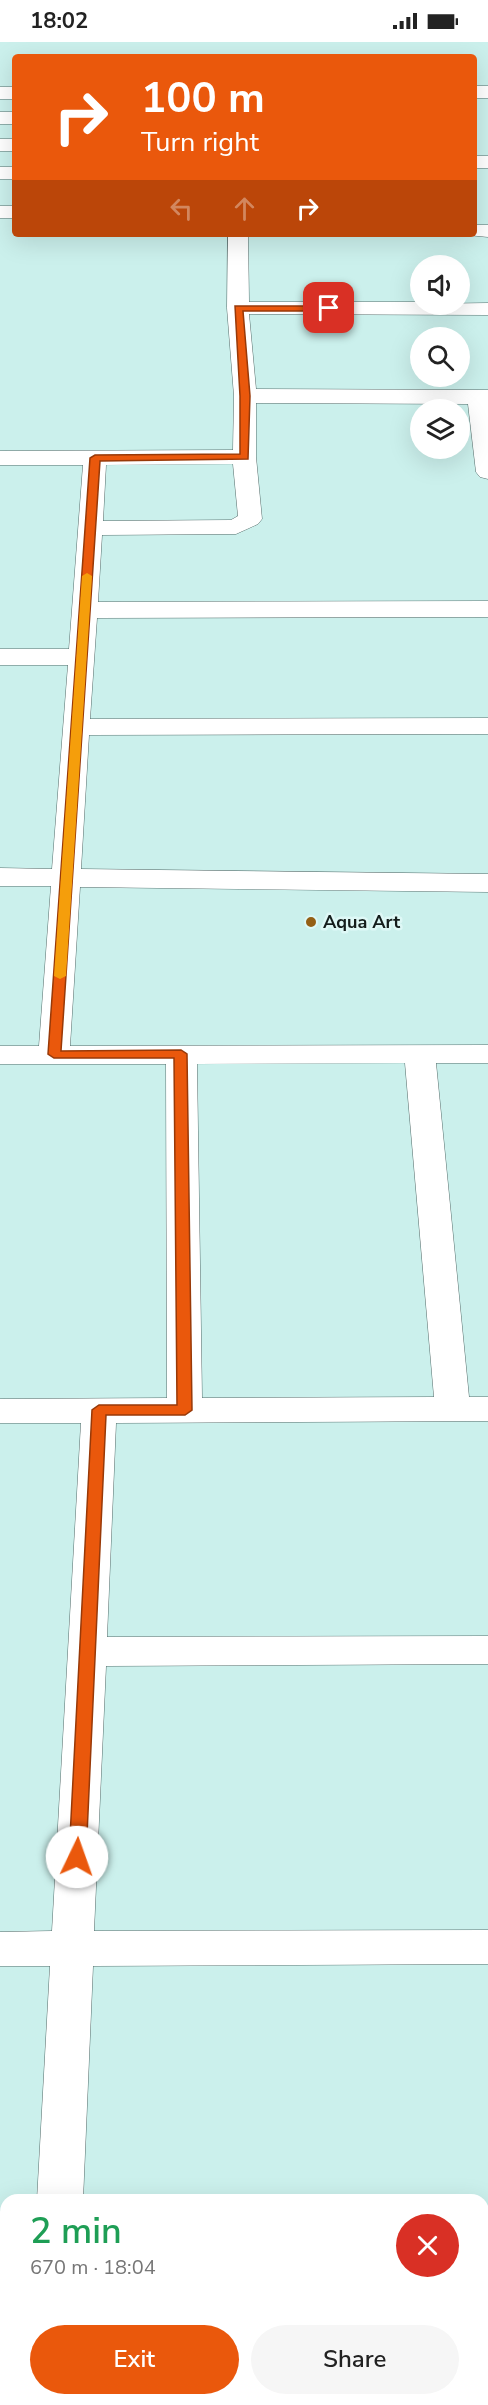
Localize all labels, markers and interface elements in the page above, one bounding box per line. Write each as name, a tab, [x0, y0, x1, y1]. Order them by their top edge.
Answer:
text: 18:02	[30, 6, 88, 36]
text: 100 m	[141, 70, 265, 127]
icon: right	[42, 78, 120, 156]
text: Turn right	[141, 124, 259, 161]
icon: left	[165, 192, 198, 225]
icon: ahead	[228, 192, 261, 225]
icon: right	[291, 192, 324, 225]
map controls	[410, 255, 470, 459]
button: sound	[410, 255, 470, 315]
pin	[303, 282, 354, 333]
icon: arrive	[312, 291, 345, 324]
button: search	[410, 327, 470, 387]
button: layers	[410, 399, 470, 459]
place label: Aqua Art	[323, 910, 400, 934]
marker: Aqua Art	[304, 915, 318, 929]
position arrow	[45, 1825, 109, 1889]
text: 2 min	[30, 2207, 122, 2256]
button: close	[396, 2214, 459, 2277]
text: 670 m · 18:04	[30, 2254, 156, 2281]
button: Exit	[30, 2325, 239, 2394]
button: Share	[251, 2325, 459, 2394]

